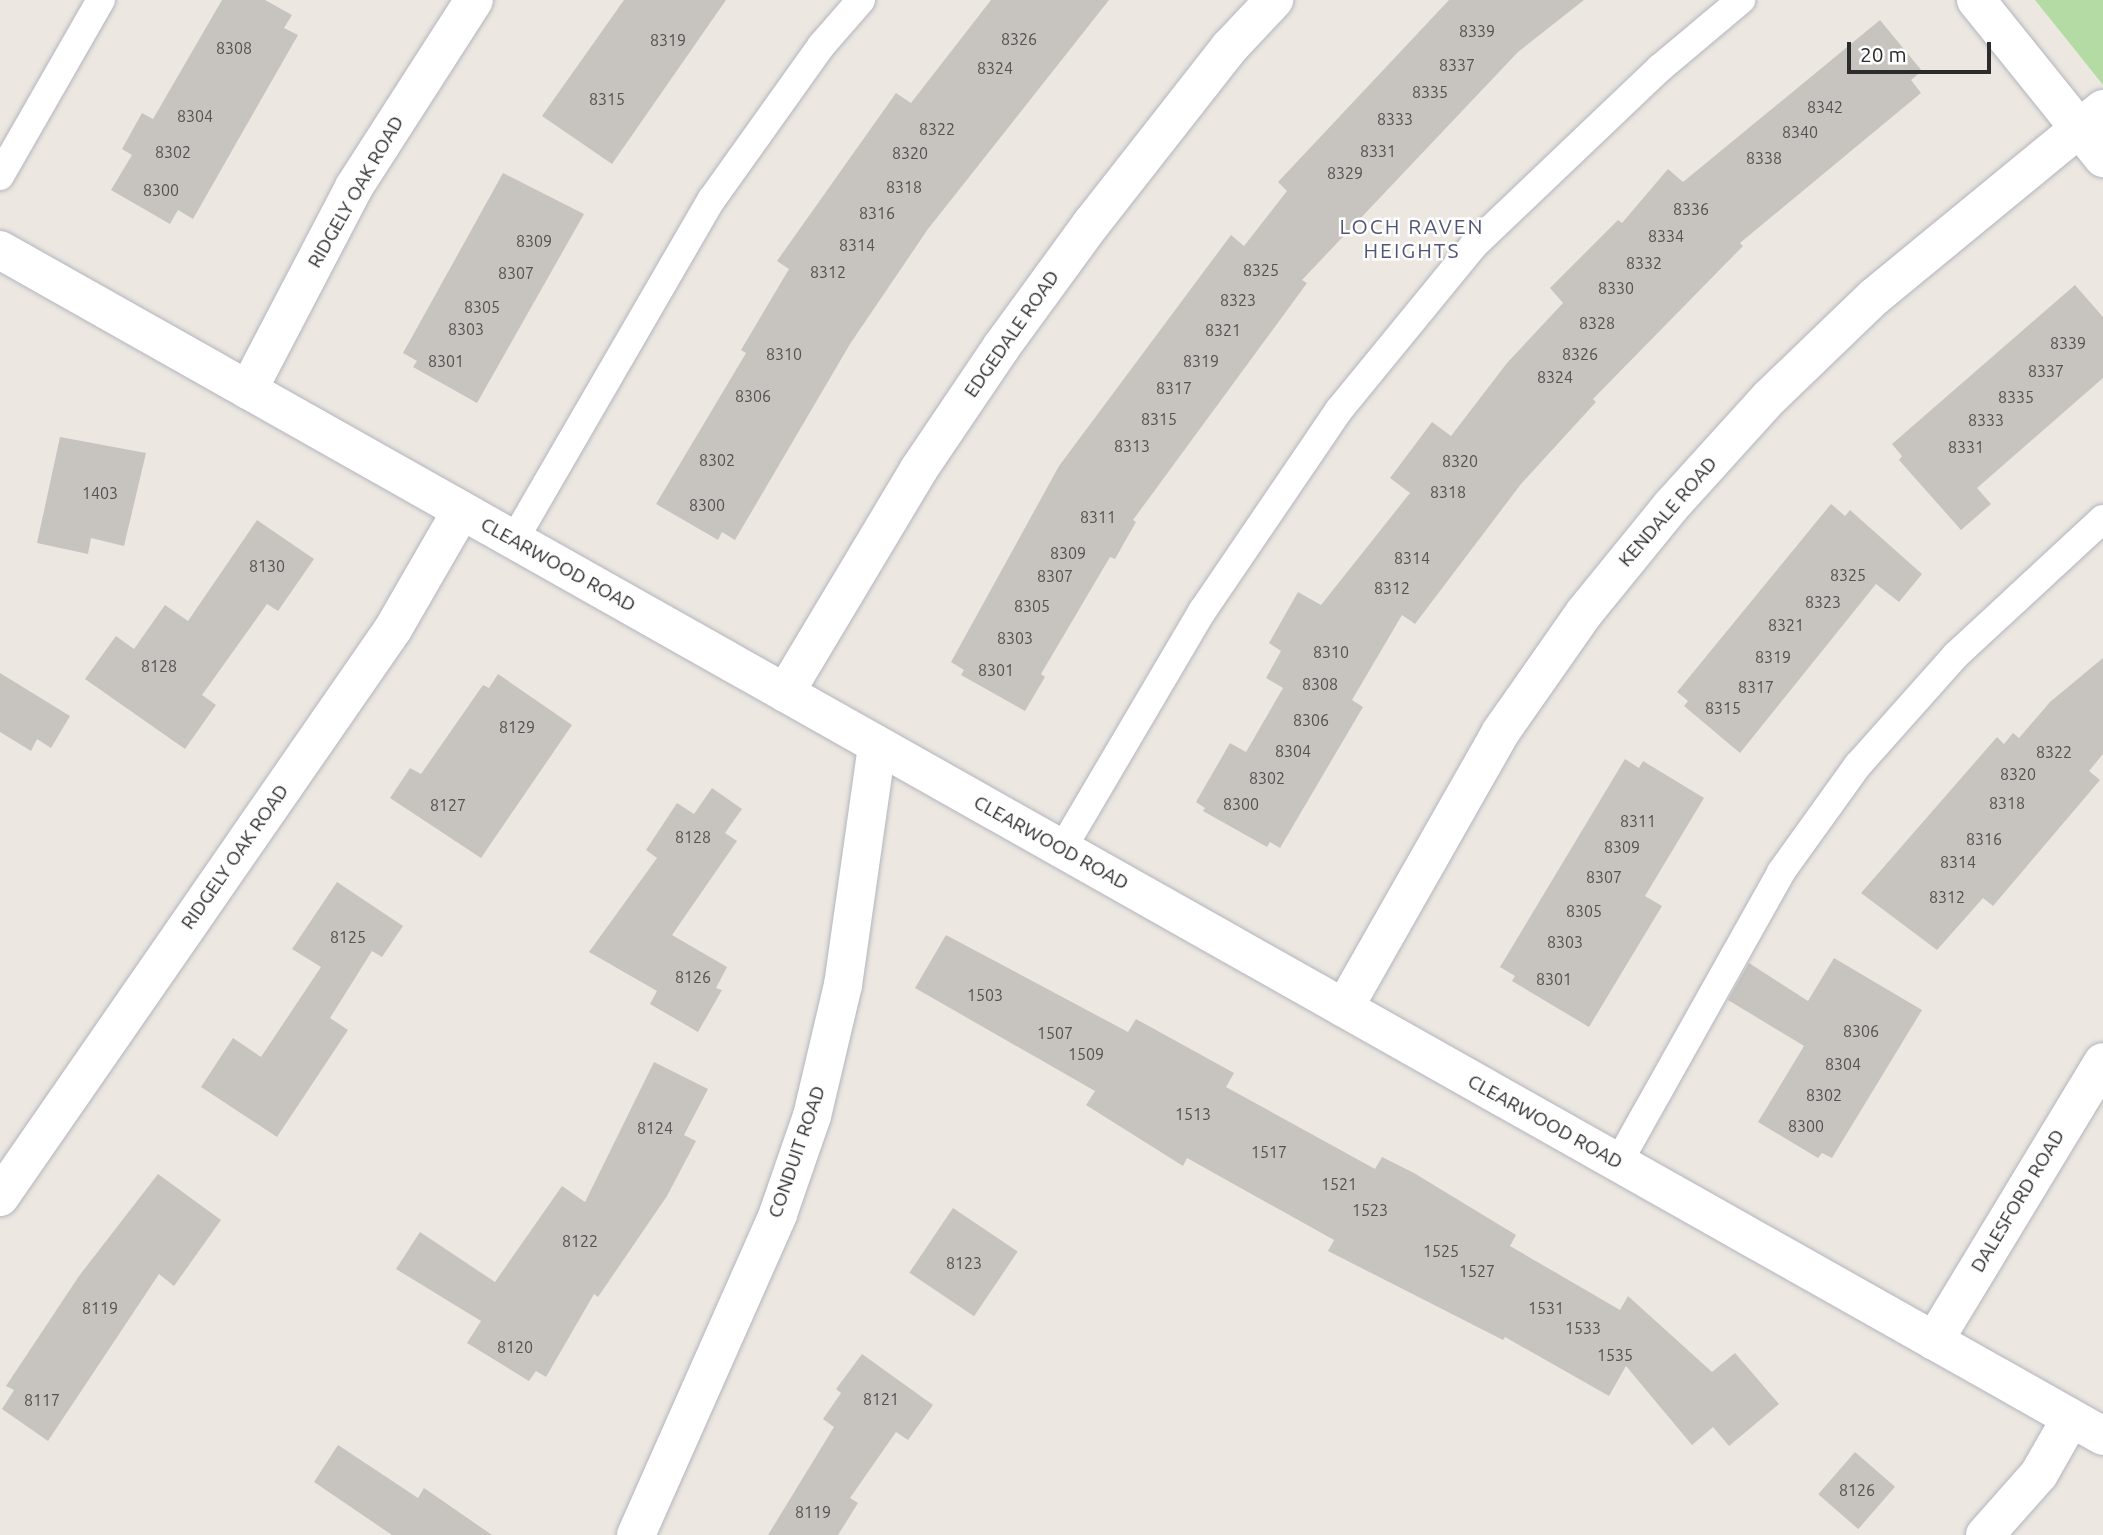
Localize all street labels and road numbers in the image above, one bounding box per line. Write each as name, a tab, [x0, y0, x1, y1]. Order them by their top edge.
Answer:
street label: RIDGELY OAK ROAD	[303, 112, 409, 272]
street label: EDGEDALE ROAD	[960, 266, 1064, 402]
street label: KENDALE ROAD	[1614, 452, 1722, 572]
street label: CLEARWOOD ROAD	[477, 513, 639, 617]
street label: RIDGELY OAK ROAD	[176, 780, 294, 934]
street label: CLEARWOOD ROAD	[970, 791, 1132, 895]
street label: CLEARWOOD ROAD	[1464, 1070, 1626, 1174]
street label: CONDUIT ROAD	[764, 1083, 830, 1221]
street label: DALESFORD ROAD	[1966, 1126, 2070, 1276]

